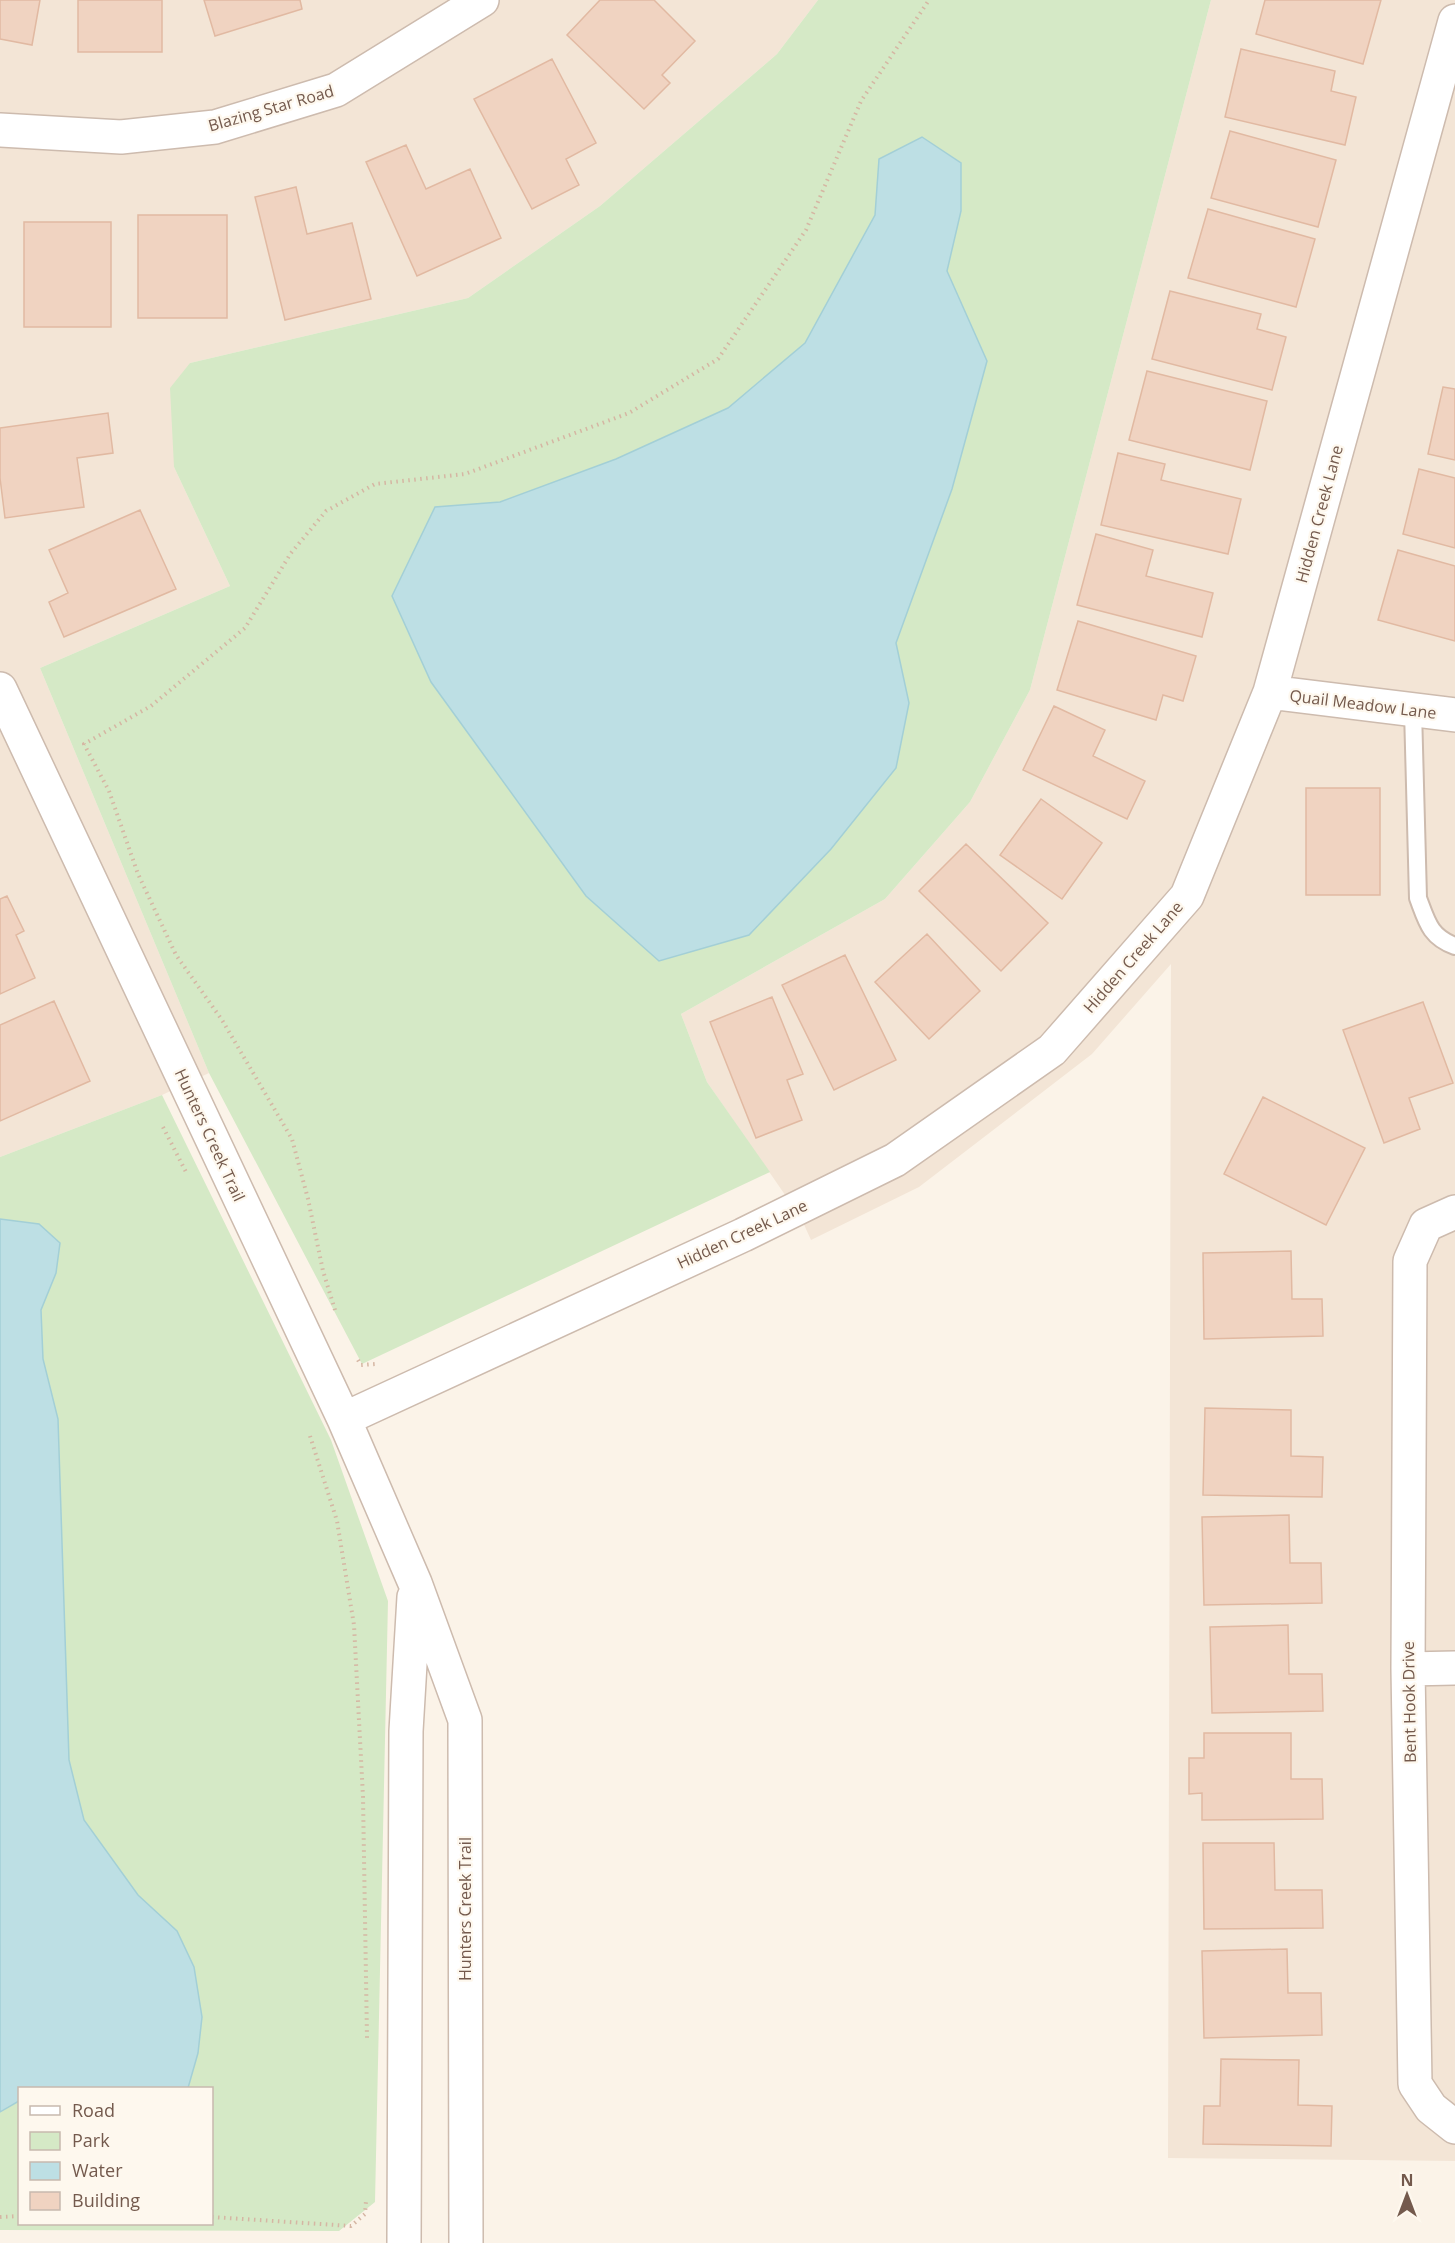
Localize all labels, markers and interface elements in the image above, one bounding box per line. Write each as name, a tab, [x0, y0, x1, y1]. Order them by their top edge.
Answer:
street label: Blazing Star Road	[206, 80, 336, 136]
street label: Hidden Creek Lane	[1290, 443, 1348, 585]
street label: Quail Meadow Lane	[1288, 684, 1438, 724]
street label: Hidden Creek Lane	[1078, 896, 1188, 1018]
street label: Hunters Creek Trail	[170, 1065, 250, 1205]
street label: Hidden Creek Lane	[673, 1194, 811, 1274]
street label: Bent Hook Drive	[1397, 1641, 1421, 1763]
street label: Hunters Creek Trail	[454, 1837, 476, 1981]
legend	[18, 2087, 213, 2225]
text: Road	[72, 2098, 115, 2122]
text: Park	[72, 2128, 110, 2152]
text: Water	[72, 2158, 123, 2182]
north arrow	[1377, 2165, 1437, 2225]
text: N	[1400, 2169, 1414, 2191]
text: Building	[72, 2188, 140, 2212]

